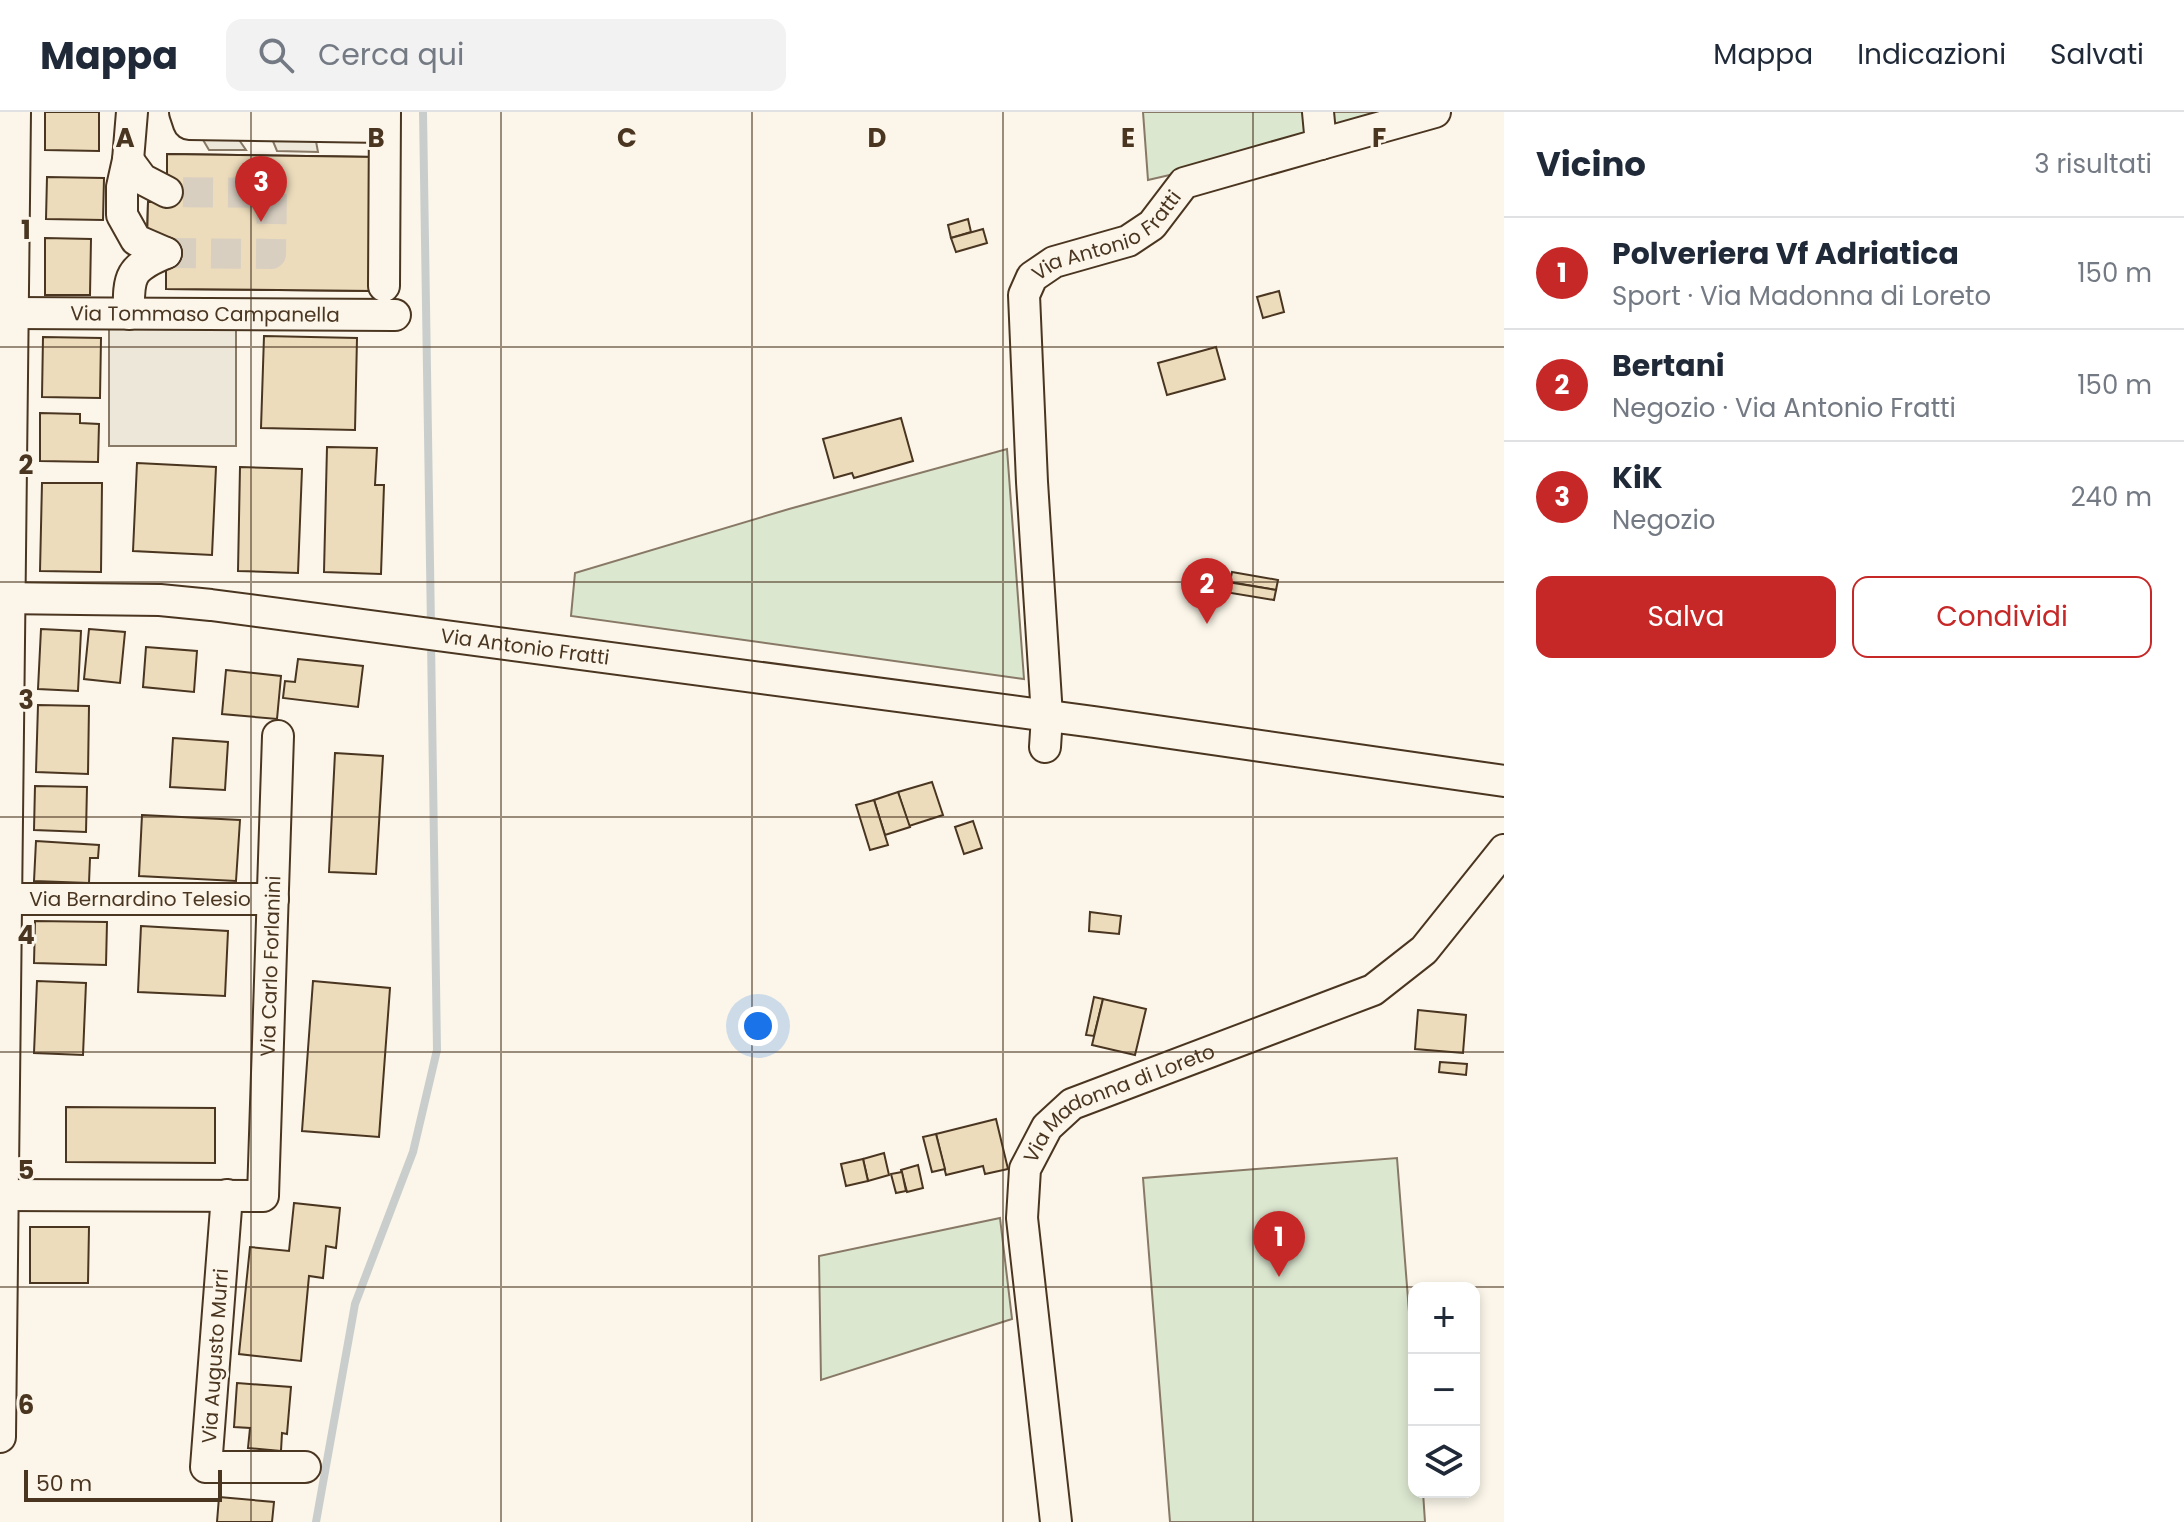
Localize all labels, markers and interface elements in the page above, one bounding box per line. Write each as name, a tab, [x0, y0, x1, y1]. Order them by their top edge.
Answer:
search box	[226, 19, 786, 91]
text: Mappa	[40, 29, 178, 82]
icon: search	[254, 33, 298, 77]
text: Cerca qui	[318, 33, 464, 76]
text: Mappa	[1713, 35, 1813, 74]
text: Indicazioni	[1857, 35, 2006, 74]
text: Salvati	[2050, 35, 2144, 74]
text: A	[115, 120, 135, 156]
text: B	[367, 120, 385, 156]
text: C	[617, 120, 637, 156]
text: D	[868, 120, 887, 156]
text: E	[1121, 120, 1135, 156]
text: F	[1372, 120, 1386, 156]
text: Vicino	[1536, 140, 1646, 188]
text: 3 risultati	[2034, 146, 2152, 182]
pin: 3	[235, 156, 287, 222]
street label: Via Antonio Fratti	[1026, 184, 1188, 287]
text: 1	[21, 212, 31, 248]
text: Polveriera Vf Adriatica	[1612, 232, 1959, 275]
text: 1	[1557, 255, 1567, 291]
text: 150 m	[2077, 255, 2152, 291]
text: Sport · Via Madonna di Loreto	[1612, 278, 1991, 314]
street label: Via Tommaso Campanella	[70, 299, 340, 329]
text: Bertani	[1612, 344, 1725, 387]
text: 2	[1555, 367, 1569, 403]
text: 150 m	[2077, 367, 2152, 403]
text: Negozio · Via Antonio Fratti	[1612, 390, 1956, 426]
text: 2	[19, 447, 34, 483]
text: KiK	[1612, 456, 1663, 499]
text: 3	[1554, 479, 1570, 515]
text: 240 m	[2071, 479, 2152, 515]
text: Negozio	[1612, 502, 1715, 538]
pin: 2	[1181, 558, 1233, 624]
button: Salva	[1536, 576, 1836, 658]
button: Condividi	[1852, 576, 2152, 658]
street label: Via Antonio Fratti	[439, 622, 611, 672]
text: 3	[18, 682, 34, 718]
street label: Via Carlo Forlanini	[254, 875, 287, 1057]
street label: Via Bernardino Telesio	[29, 885, 251, 913]
text: 4	[17, 917, 35, 953]
your location	[738, 1006, 778, 1046]
street label: Via Madonna di Loreto	[1017, 1037, 1219, 1168]
text: 5	[18, 1152, 34, 1188]
pin: 1	[1253, 1211, 1305, 1277]
street label: Via Augusto Murri	[195, 1267, 235, 1445]
map controls	[1408, 1282, 1480, 1498]
button: +	[1408, 1282, 1480, 1354]
button: −	[1408, 1354, 1480, 1426]
text: 6	[18, 1387, 34, 1423]
button: layers	[1408, 1426, 1480, 1498]
scale bar	[24, 1466, 222, 1502]
text: 50 m	[36, 1468, 92, 1499]

